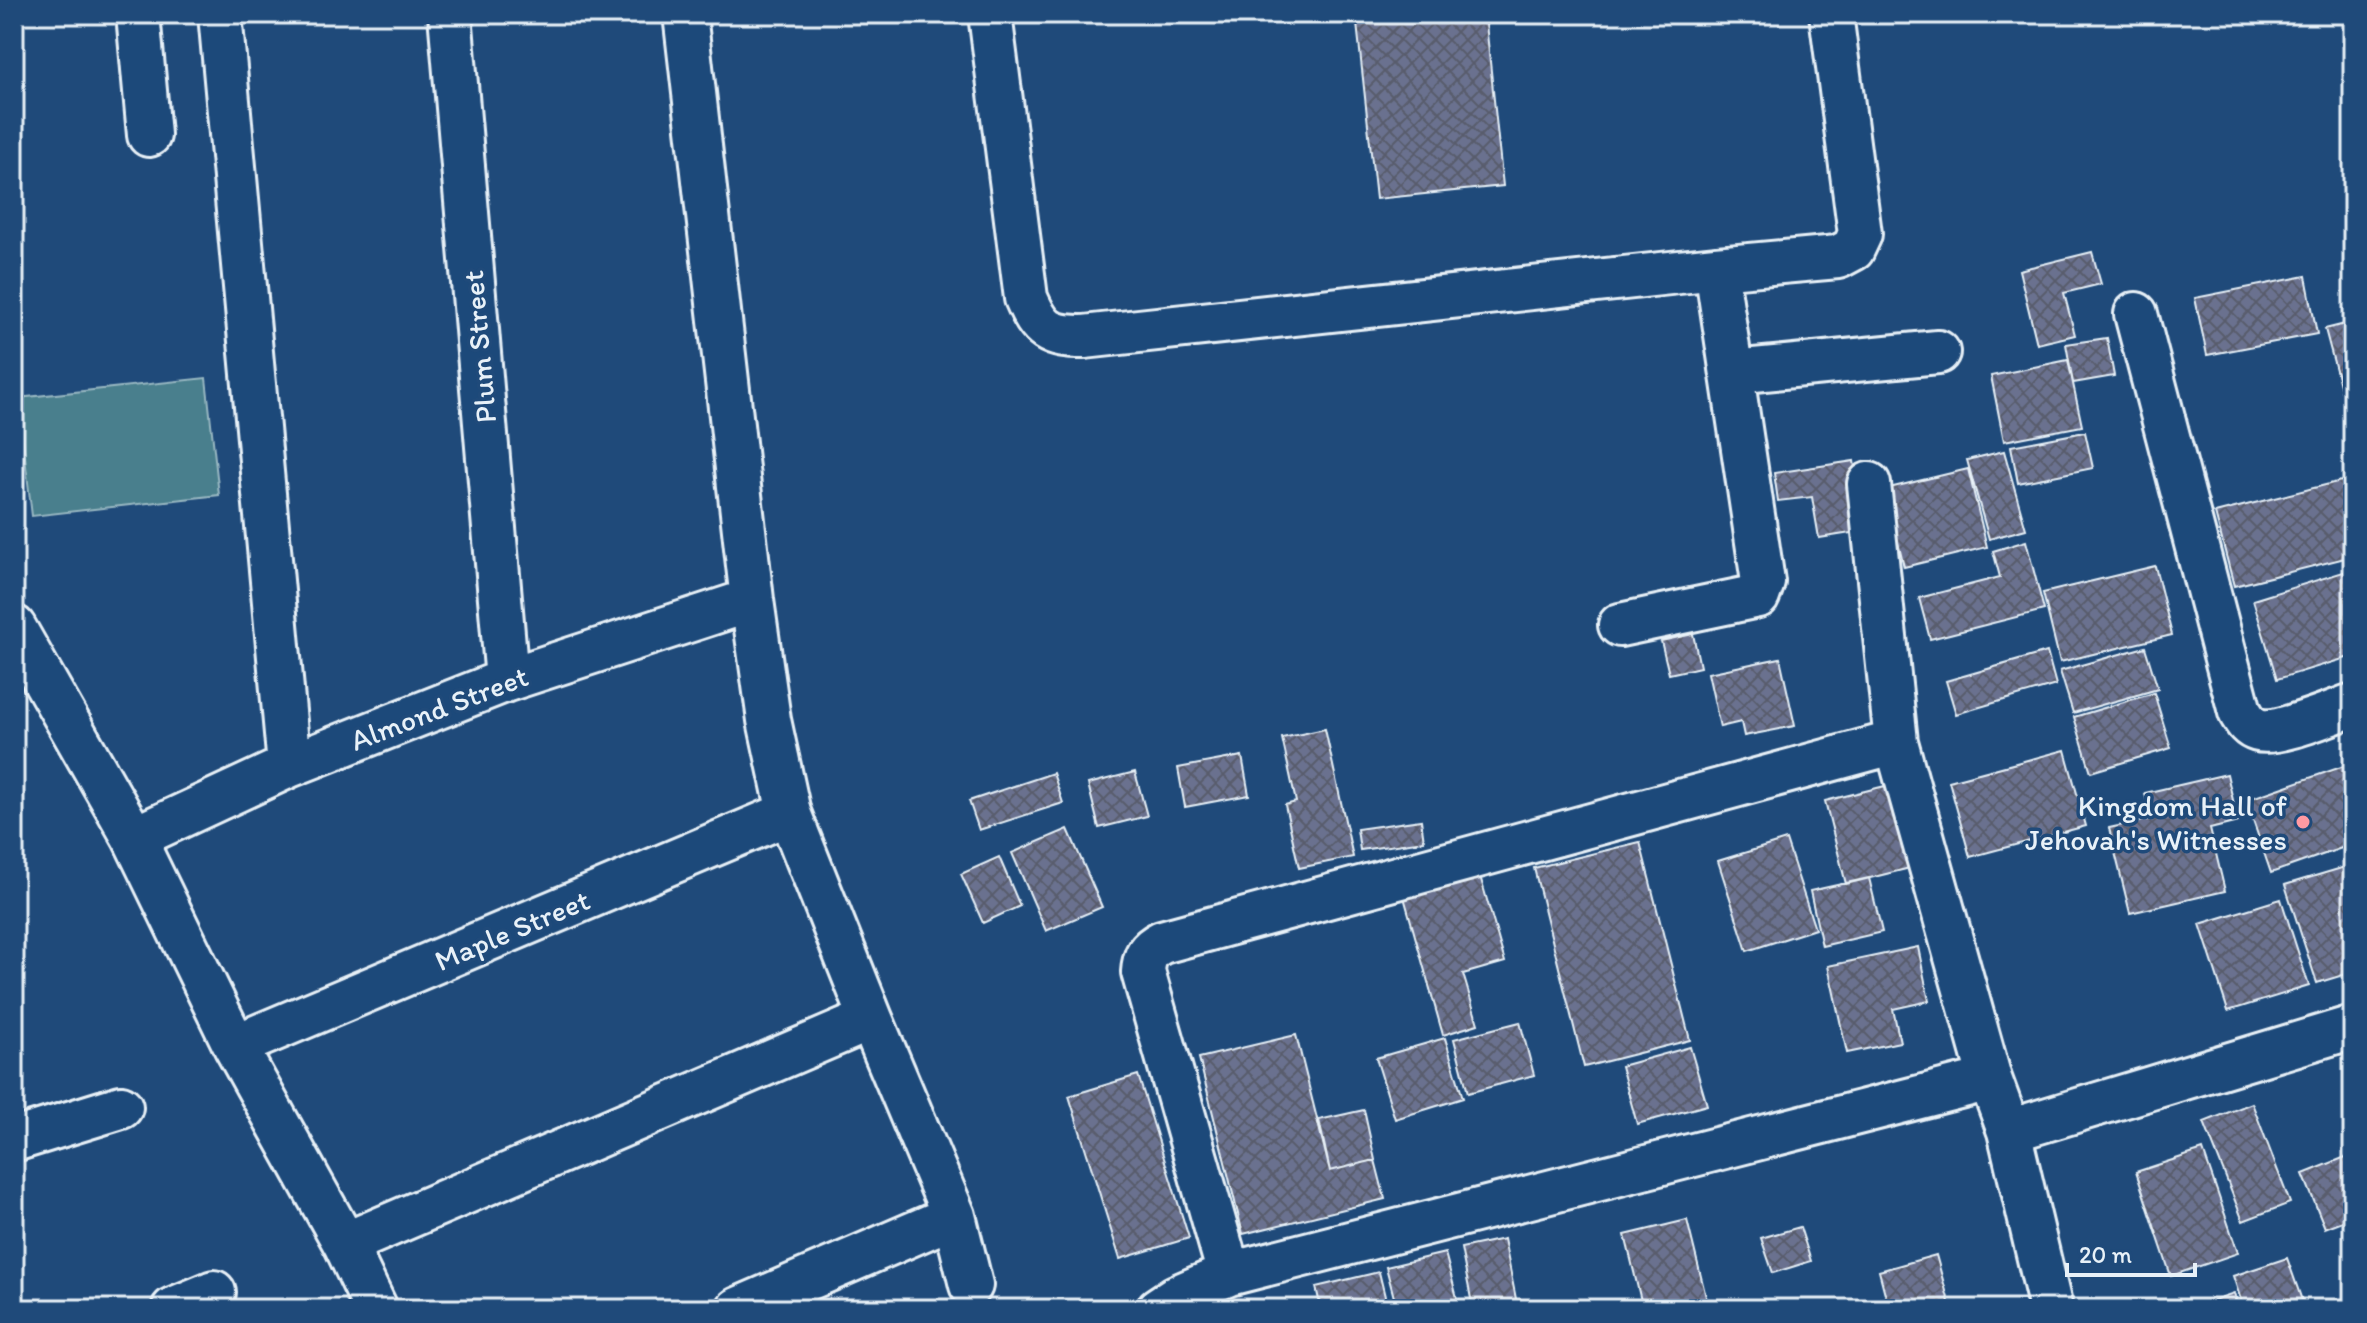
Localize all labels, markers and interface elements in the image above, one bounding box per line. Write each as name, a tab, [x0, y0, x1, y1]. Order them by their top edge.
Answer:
street label: Plum Street	[454, 269, 504, 425]
street label: Almond Street	[345, 657, 533, 759]
place label: Kingdom Hall of Jehovah's Witnesses	[2025, 787, 2288, 858]
marker: Kingdom Hall of Jehovah's Witnesses	[2294, 813, 2312, 831]
street label: Maple Street	[429, 881, 595, 979]
scale bar	[2067, 1227, 2195, 1277]
text: 20 m	[2079, 1240, 2132, 1269]

